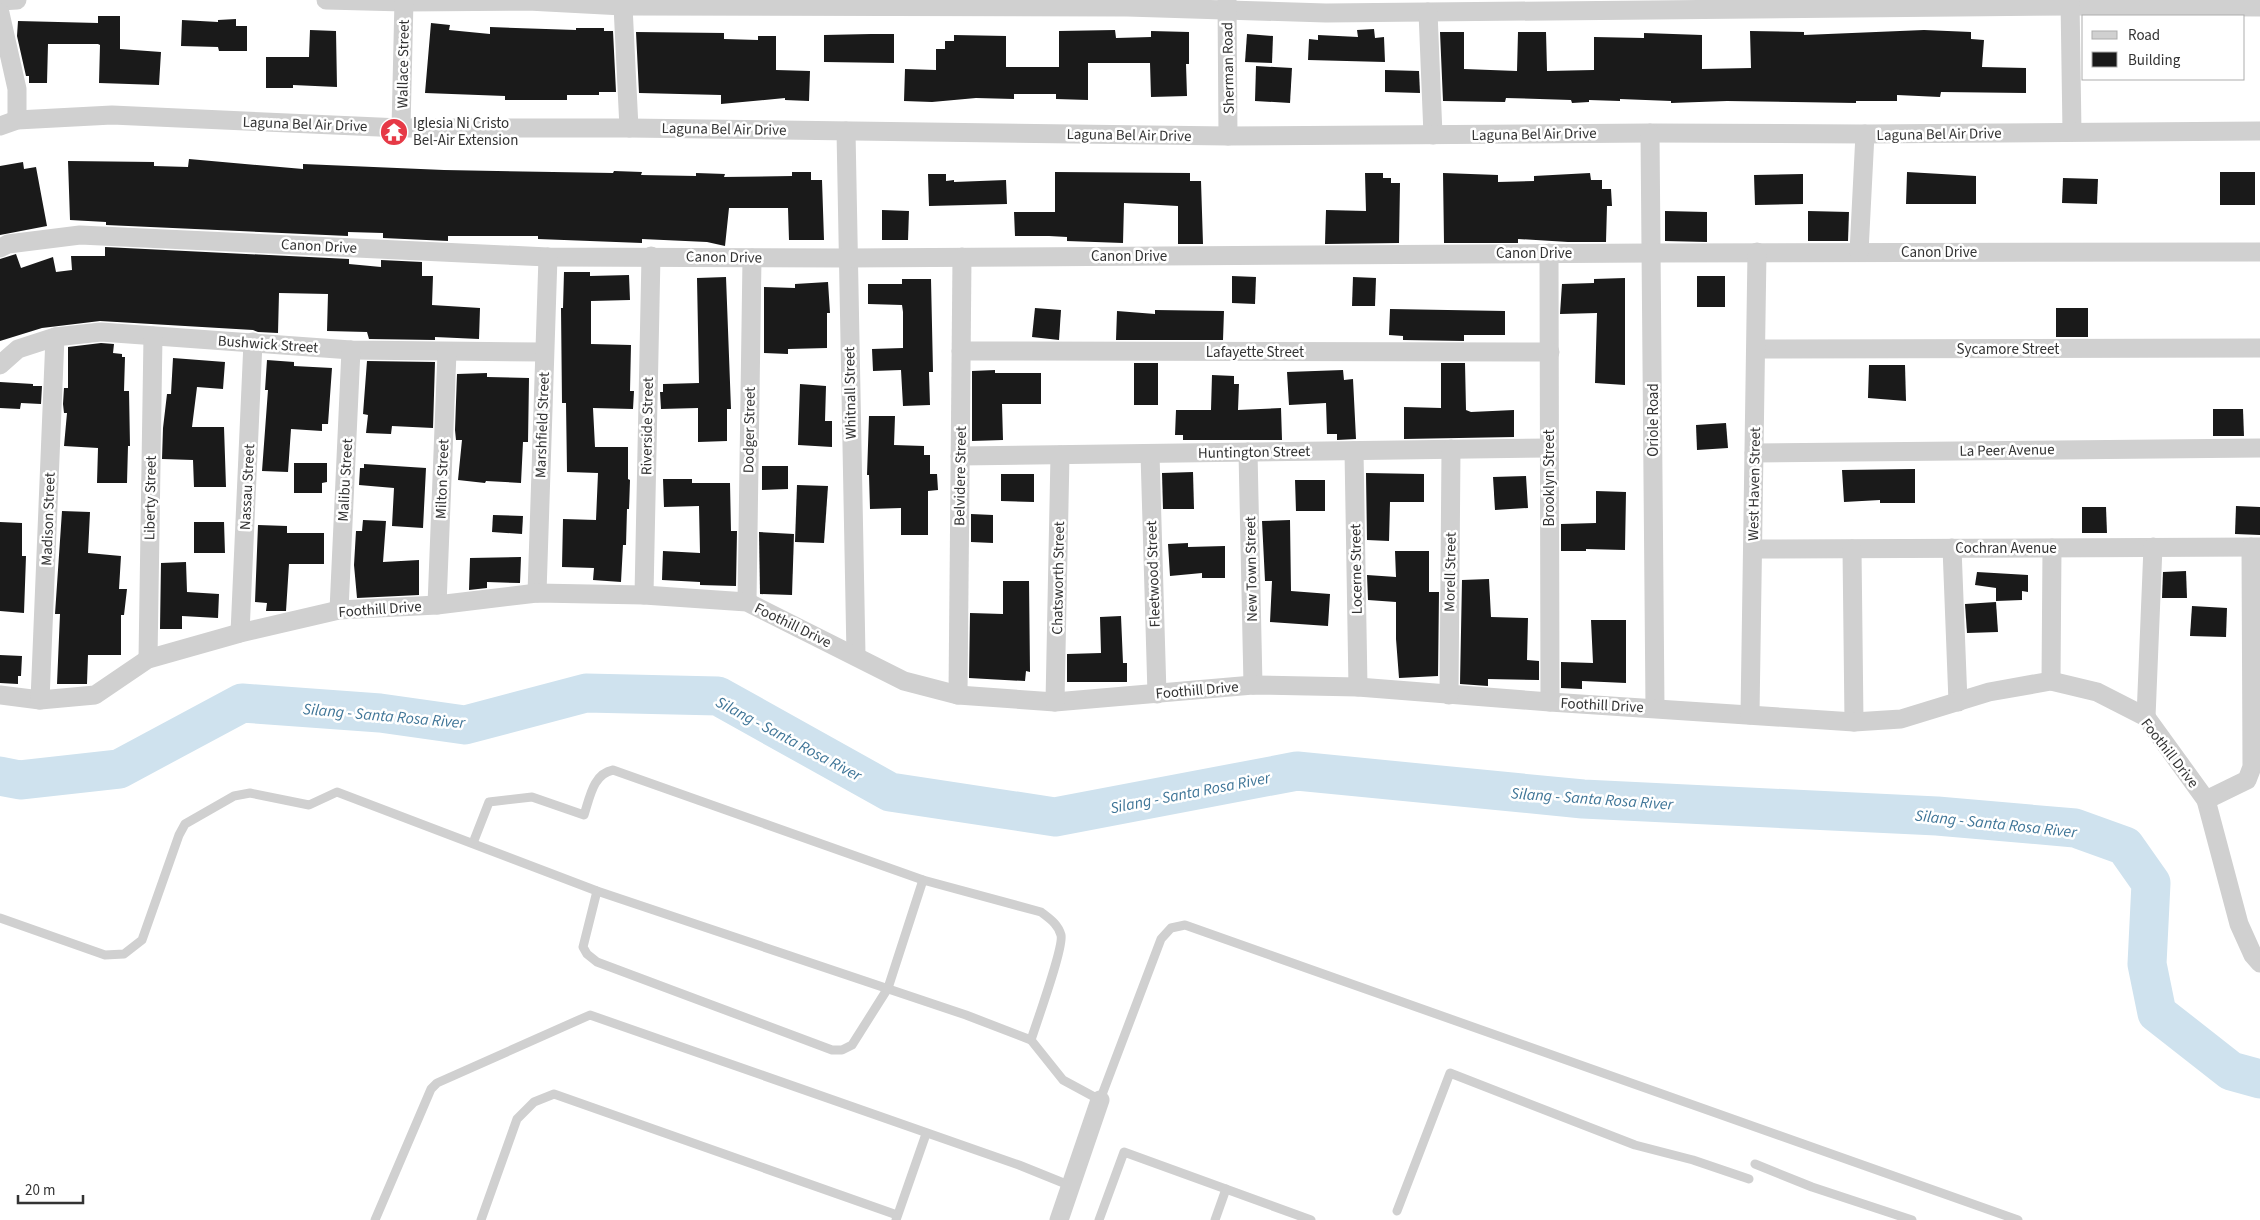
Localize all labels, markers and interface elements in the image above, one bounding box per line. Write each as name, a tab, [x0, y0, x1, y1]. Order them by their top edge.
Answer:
legend	[2082, 15, 2245, 80]
street label: Wallace Street	[392, 19, 415, 109]
street label: Sherman Road	[1217, 22, 1240, 114]
text: Road	[2128, 25, 2160, 46]
text: Building	[2128, 50, 2181, 71]
street label: Laguna Bel Air Drive	[242, 112, 368, 137]
place label: Iglesia Ni Cristo Bel-Air Extension	[413, 113, 518, 151]
temple icon: Iglesia Ni Cristo Bel-Air Extension	[379, 117, 409, 147]
street label: Laguna Bel Air Drive	[661, 118, 787, 141]
street label: Laguna Bel Air Drive	[1471, 123, 1597, 146]
street label: Laguna Bel Air Drive	[1876, 123, 2002, 146]
street label: Laguna Bel Air Drive	[1066, 124, 1192, 147]
street label: Canon Drive	[280, 234, 358, 259]
street label: Canon Drive	[1901, 242, 1977, 263]
street label: Canon Drive	[1496, 243, 1572, 264]
street label: Canon Drive	[686, 246, 762, 269]
street label: Canon Drive	[1091, 246, 1167, 267]
street label: Bushwick Street	[217, 331, 319, 358]
street label: Sycamore Street	[1957, 339, 2059, 360]
street label: Lafayette Street	[1206, 342, 1304, 363]
street label: Whitnall Street	[839, 346, 862, 440]
street label: Marshfield Street	[530, 372, 555, 479]
street label: Riverside Street	[636, 377, 659, 475]
street label: Oriole Road	[1643, 383, 1664, 457]
street label: Dodger Street	[738, 387, 761, 473]
street label: Belvidere Street	[949, 426, 972, 526]
street label: West Haven Street	[1743, 427, 1766, 541]
street label: Brooklyn Street	[1539, 429, 1560, 527]
street label: Malibu Street	[333, 438, 358, 522]
street label: Milton Street	[431, 439, 454, 519]
street label: La Peer Avenue	[1959, 439, 2055, 462]
street label: Huntington Street	[1198, 441, 1310, 464]
street label: Nassau Street	[235, 443, 260, 531]
street label: Liberty Street	[139, 456, 162, 540]
street label: Madison Street	[36, 472, 61, 566]
street label: New Town Street	[1240, 516, 1263, 622]
street label: Fleetwood Street	[1141, 520, 1166, 628]
street label: Chatsworth Street	[1047, 521, 1070, 635]
street label: Locerne Street	[1345, 523, 1368, 614]
street label: Morell Street	[1439, 532, 1462, 612]
street label: Cochran Avenue	[1955, 538, 2057, 559]
street label: Foothill Drive	[338, 596, 422, 623]
street label: Foothill Drive	[751, 598, 835, 653]
street label: Foothill Drive	[1155, 676, 1239, 705]
water label: Silang - Santa Rosa River	[712, 691, 867, 787]
street label: Foothill Drive	[1560, 693, 1644, 718]
water label: Silang - Santa Rosa River	[302, 698, 467, 734]
street label: Foothill Drive	[2136, 714, 2204, 793]
water label: Silang - Santa Rosa River	[1108, 766, 1274, 819]
water label: Silang - Santa Rosa River	[1510, 782, 1675, 816]
water label: Silang - Santa Rosa River	[1914, 805, 2079, 844]
scale bar	[18, 1172, 82, 1204]
text: 20 m	[25, 1180, 55, 1201]

